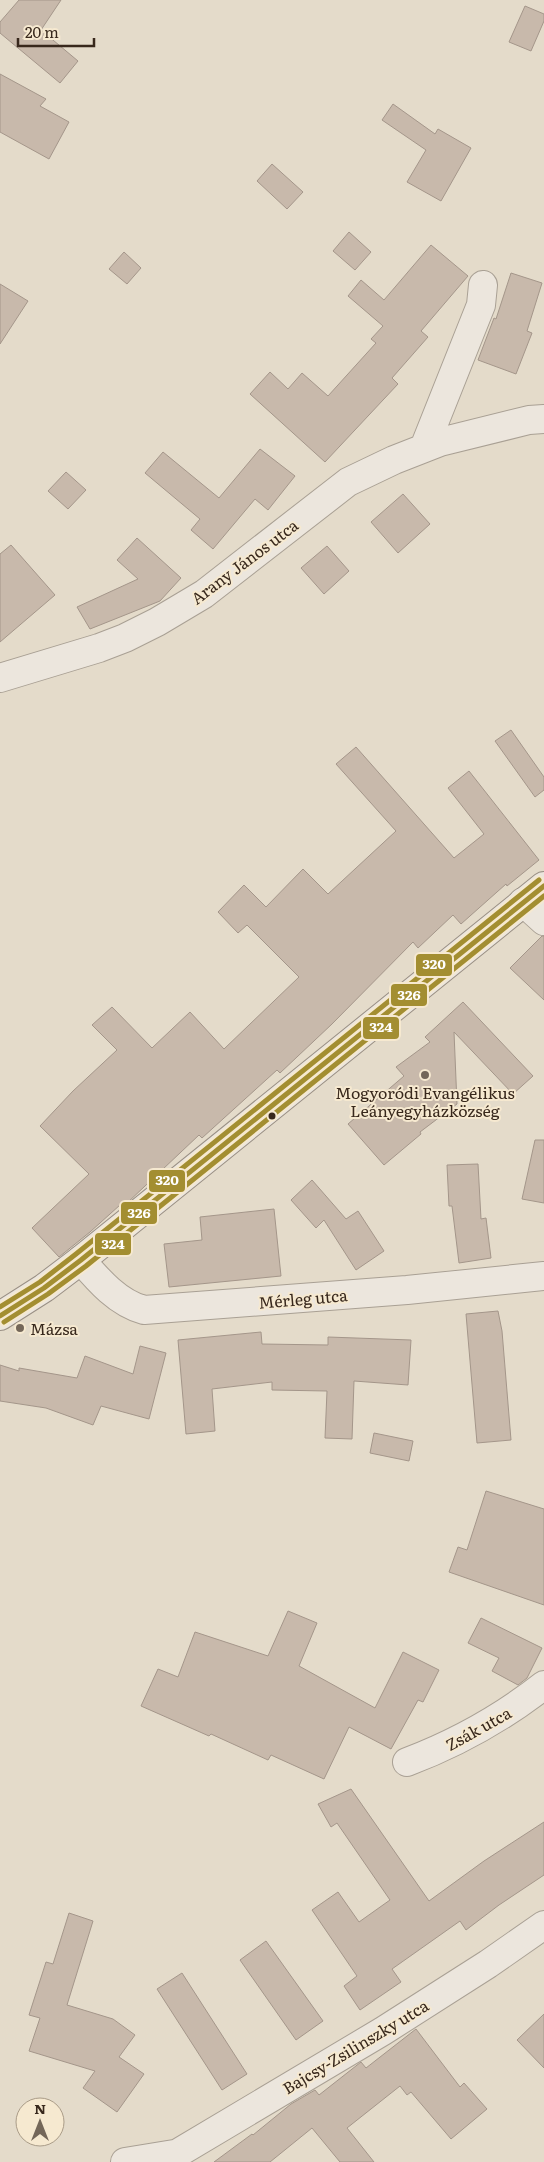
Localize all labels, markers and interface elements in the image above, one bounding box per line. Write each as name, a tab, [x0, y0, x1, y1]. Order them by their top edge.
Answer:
scale bar	[18, 15, 94, 47]
text: 20 m	[25, 20, 59, 43]
street label: Arany János utca	[185, 512, 303, 609]
line badge: 320	[415, 953, 453, 977]
text: 320	[422, 953, 446, 973]
line badge: 326	[390, 983, 428, 1007]
text: 326	[397, 984, 421, 1004]
line badge: 324	[362, 1016, 400, 1040]
text: 324	[369, 1016, 393, 1036]
marker: Mogyoródi Evangélikus Leányegyházközség	[419, 1069, 431, 1081]
place label: Mogyoródi Evangélikus Leányegyházközség	[335, 1080, 515, 1122]
unlabelled marker	[267, 1111, 277, 1121]
line badge: 320	[148, 1169, 186, 1193]
text: 320	[155, 1169, 179, 1189]
line badge: 326	[120, 1201, 158, 1225]
text: 326	[127, 1202, 151, 1222]
line badge: 324	[94, 1232, 132, 1256]
text: 324	[101, 1233, 125, 1253]
street label: Mérleg utca	[257, 1282, 349, 1314]
place label: Mázsa	[30, 1316, 78, 1340]
marker: Mázsa	[14, 1322, 26, 1334]
street label: Zsák utca	[441, 1700, 516, 1756]
street label: Bajcsy-Zsilinszky utca	[277, 1993, 433, 2099]
north arrow	[15, 2097, 65, 2147]
text: N	[34, 2098, 46, 2118]

